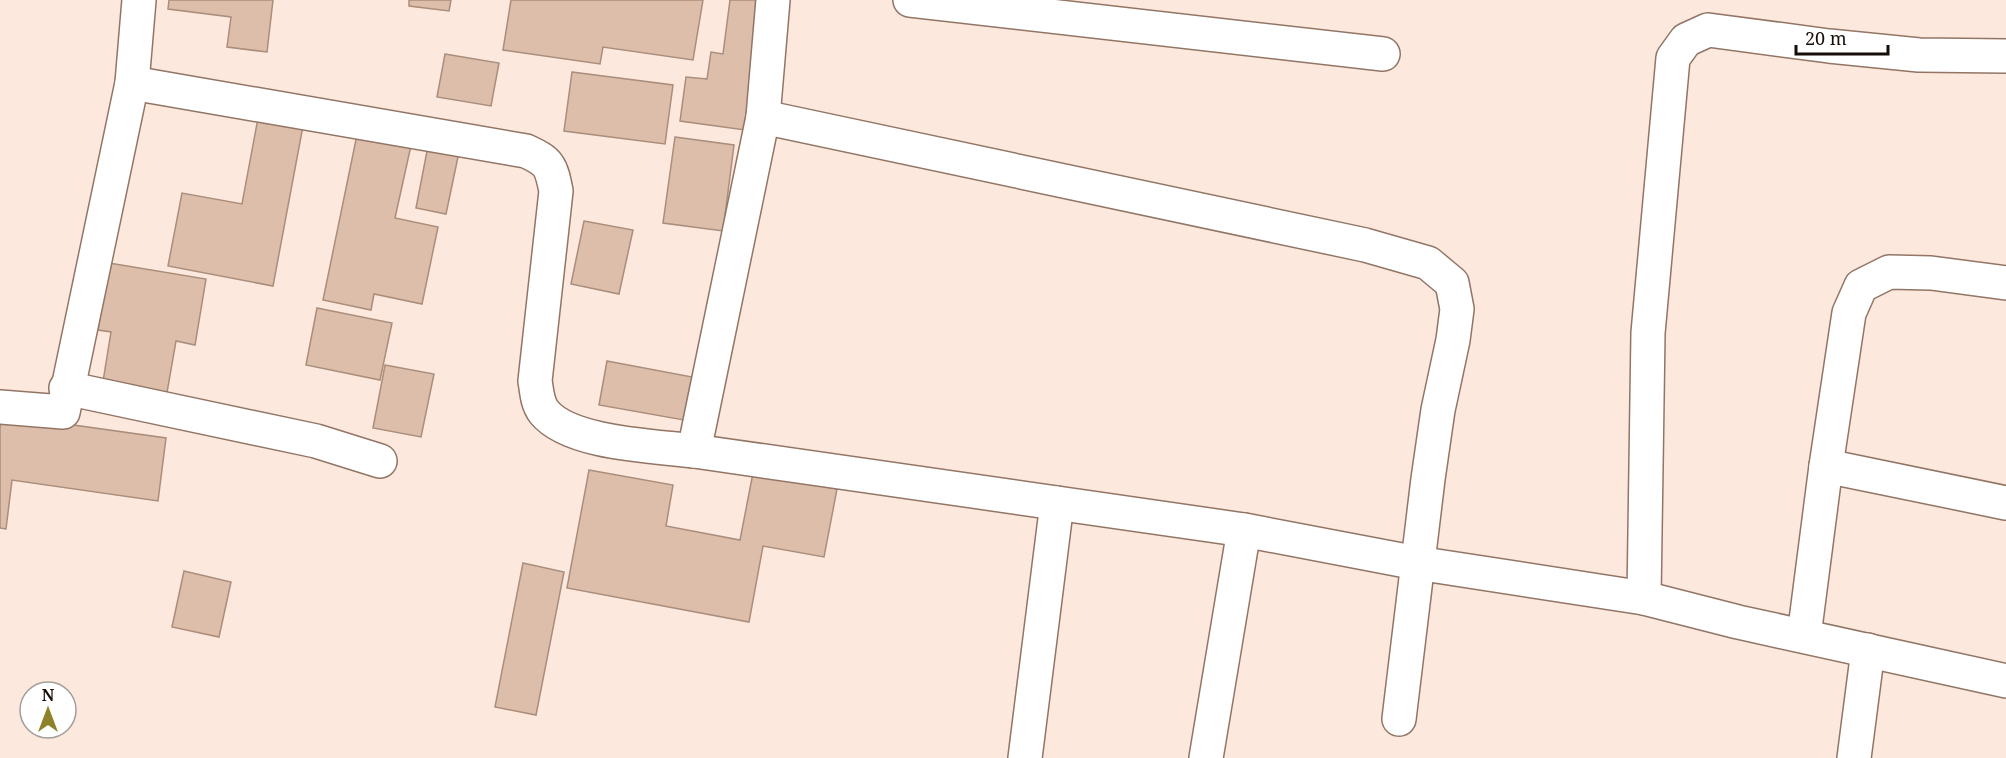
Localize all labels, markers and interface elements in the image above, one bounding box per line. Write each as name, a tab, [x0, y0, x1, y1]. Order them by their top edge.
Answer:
scale bar	[1796, 18, 1888, 56]
text: 20 m	[1805, 26, 1847, 50]
north arrow	[18, 680, 78, 740]
text: N	[42, 684, 55, 706]

